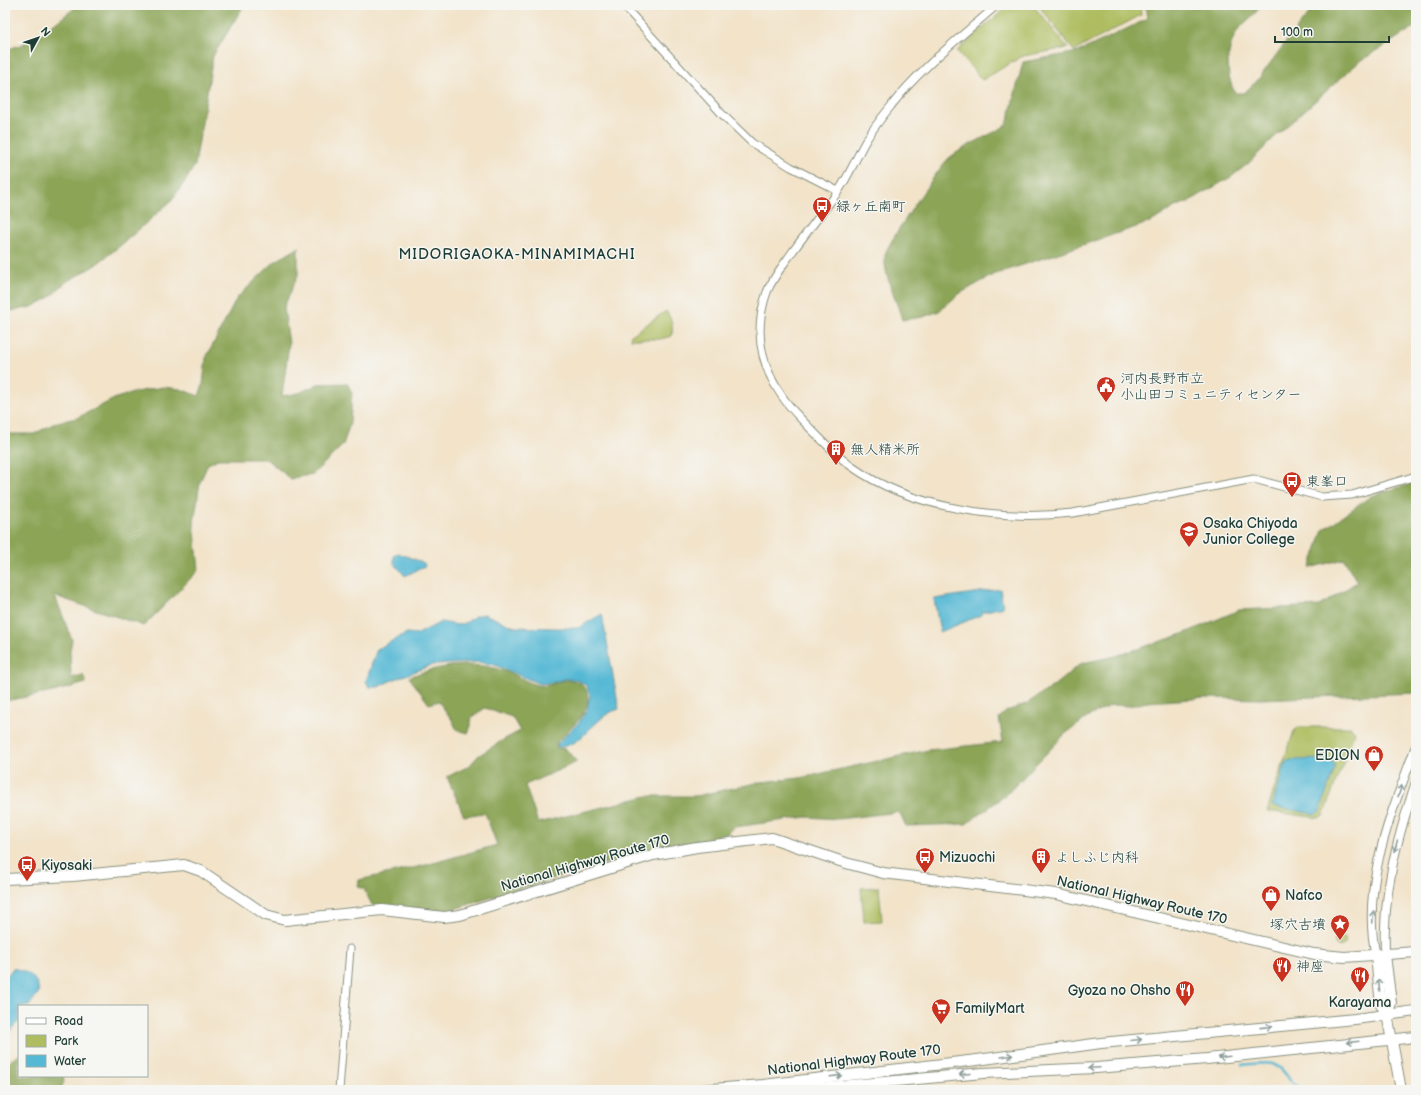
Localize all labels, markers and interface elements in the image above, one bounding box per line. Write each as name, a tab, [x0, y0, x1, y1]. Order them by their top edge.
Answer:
north arrow	[18, 18, 58, 58]
scale bar	[1275, 18, 1389, 44]
text: N	[38, 25, 53, 39]
text: 100 m	[1281, 25, 1313, 40]
bus stop icon: 緑ヶ丘南町	[811, 195, 833, 223]
place label: 緑ヶ丘南町	[836, 198, 906, 215]
district label: MIDORIGAOKA-MINAMIMACHI	[398, 245, 636, 264]
place label: 河内長野市立 小山田コミュニティセンター	[1120, 370, 1301, 403]
public building icon: 河内長野市立 小山田コミュニティセンター	[1095, 375, 1117, 403]
building icon: 無人精米所	[825, 438, 847, 466]
place label: 無人精米所	[850, 441, 920, 458]
bus stop icon: 東峯口	[1281, 470, 1303, 498]
place label: 東峯口	[1306, 473, 1348, 490]
place label: Osaka Chiyoda Junior College	[1203, 515, 1298, 548]
school or university icon: Osaka Chiyoda Junior College	[1178, 520, 1200, 548]
shop icon: EDION	[1363, 744, 1385, 772]
place label: EDION	[1315, 747, 1360, 764]
one-way arrow	[1396, 785, 1404, 797]
street label: National Highway Route 170	[499, 831, 671, 895]
one-way arrow	[1392, 839, 1400, 852]
bus stop icon: Mizuochi	[914, 846, 936, 874]
building icon: よしふじ内科	[1030, 846, 1052, 874]
place label: Mizuochi	[939, 849, 995, 866]
place label: よしふじ内科	[1055, 849, 1139, 866]
bus stop icon: Kiyosaki	[16, 854, 38, 882]
place label: Kiyosaki	[41, 857, 92, 874]
street label: National Highway Route 170	[1055, 872, 1229, 928]
shop icon: Nafco	[1260, 884, 1282, 912]
place label: Nafco	[1285, 887, 1323, 904]
one-way arrow	[1369, 911, 1376, 924]
place icon: 塚穴古墳	[1329, 913, 1351, 941]
place label: 塚穴古墳	[1270, 916, 1326, 933]
restaurant icon: 神座	[1271, 955, 1293, 983]
place label: 神座	[1296, 958, 1324, 975]
restaurant icon: Karayama	[1349, 965, 1371, 993]
restaurant icon: Gyoza no Ohsho	[1174, 979, 1196, 1007]
one-way arrow	[1375, 979, 1383, 992]
place label: Gyoza no Ohsho	[1068, 982, 1171, 999]
place label: Karayama	[1329, 994, 1392, 1011]
supermarket icon: FamilyMart	[930, 997, 952, 1025]
place label: FamilyMart	[955, 1000, 1025, 1017]
legend	[18, 1005, 148, 1077]
text: Road	[54, 1014, 83, 1029]
one-way arrow	[1259, 1023, 1272, 1030]
text: Park	[54, 1034, 78, 1049]
one-way arrow	[1129, 1036, 1142, 1043]
one-way arrow	[1347, 1038, 1360, 1046]
street label: National Highway Route 170	[766, 1041, 942, 1079]
one-way arrow	[1000, 1052, 1013, 1060]
one-way arrow	[1218, 1053, 1231, 1061]
text: Water	[54, 1054, 86, 1069]
one-way arrow	[1088, 1064, 1101, 1072]
one-way arrow	[959, 1071, 972, 1078]
one-way arrow	[830, 1072, 843, 1080]

